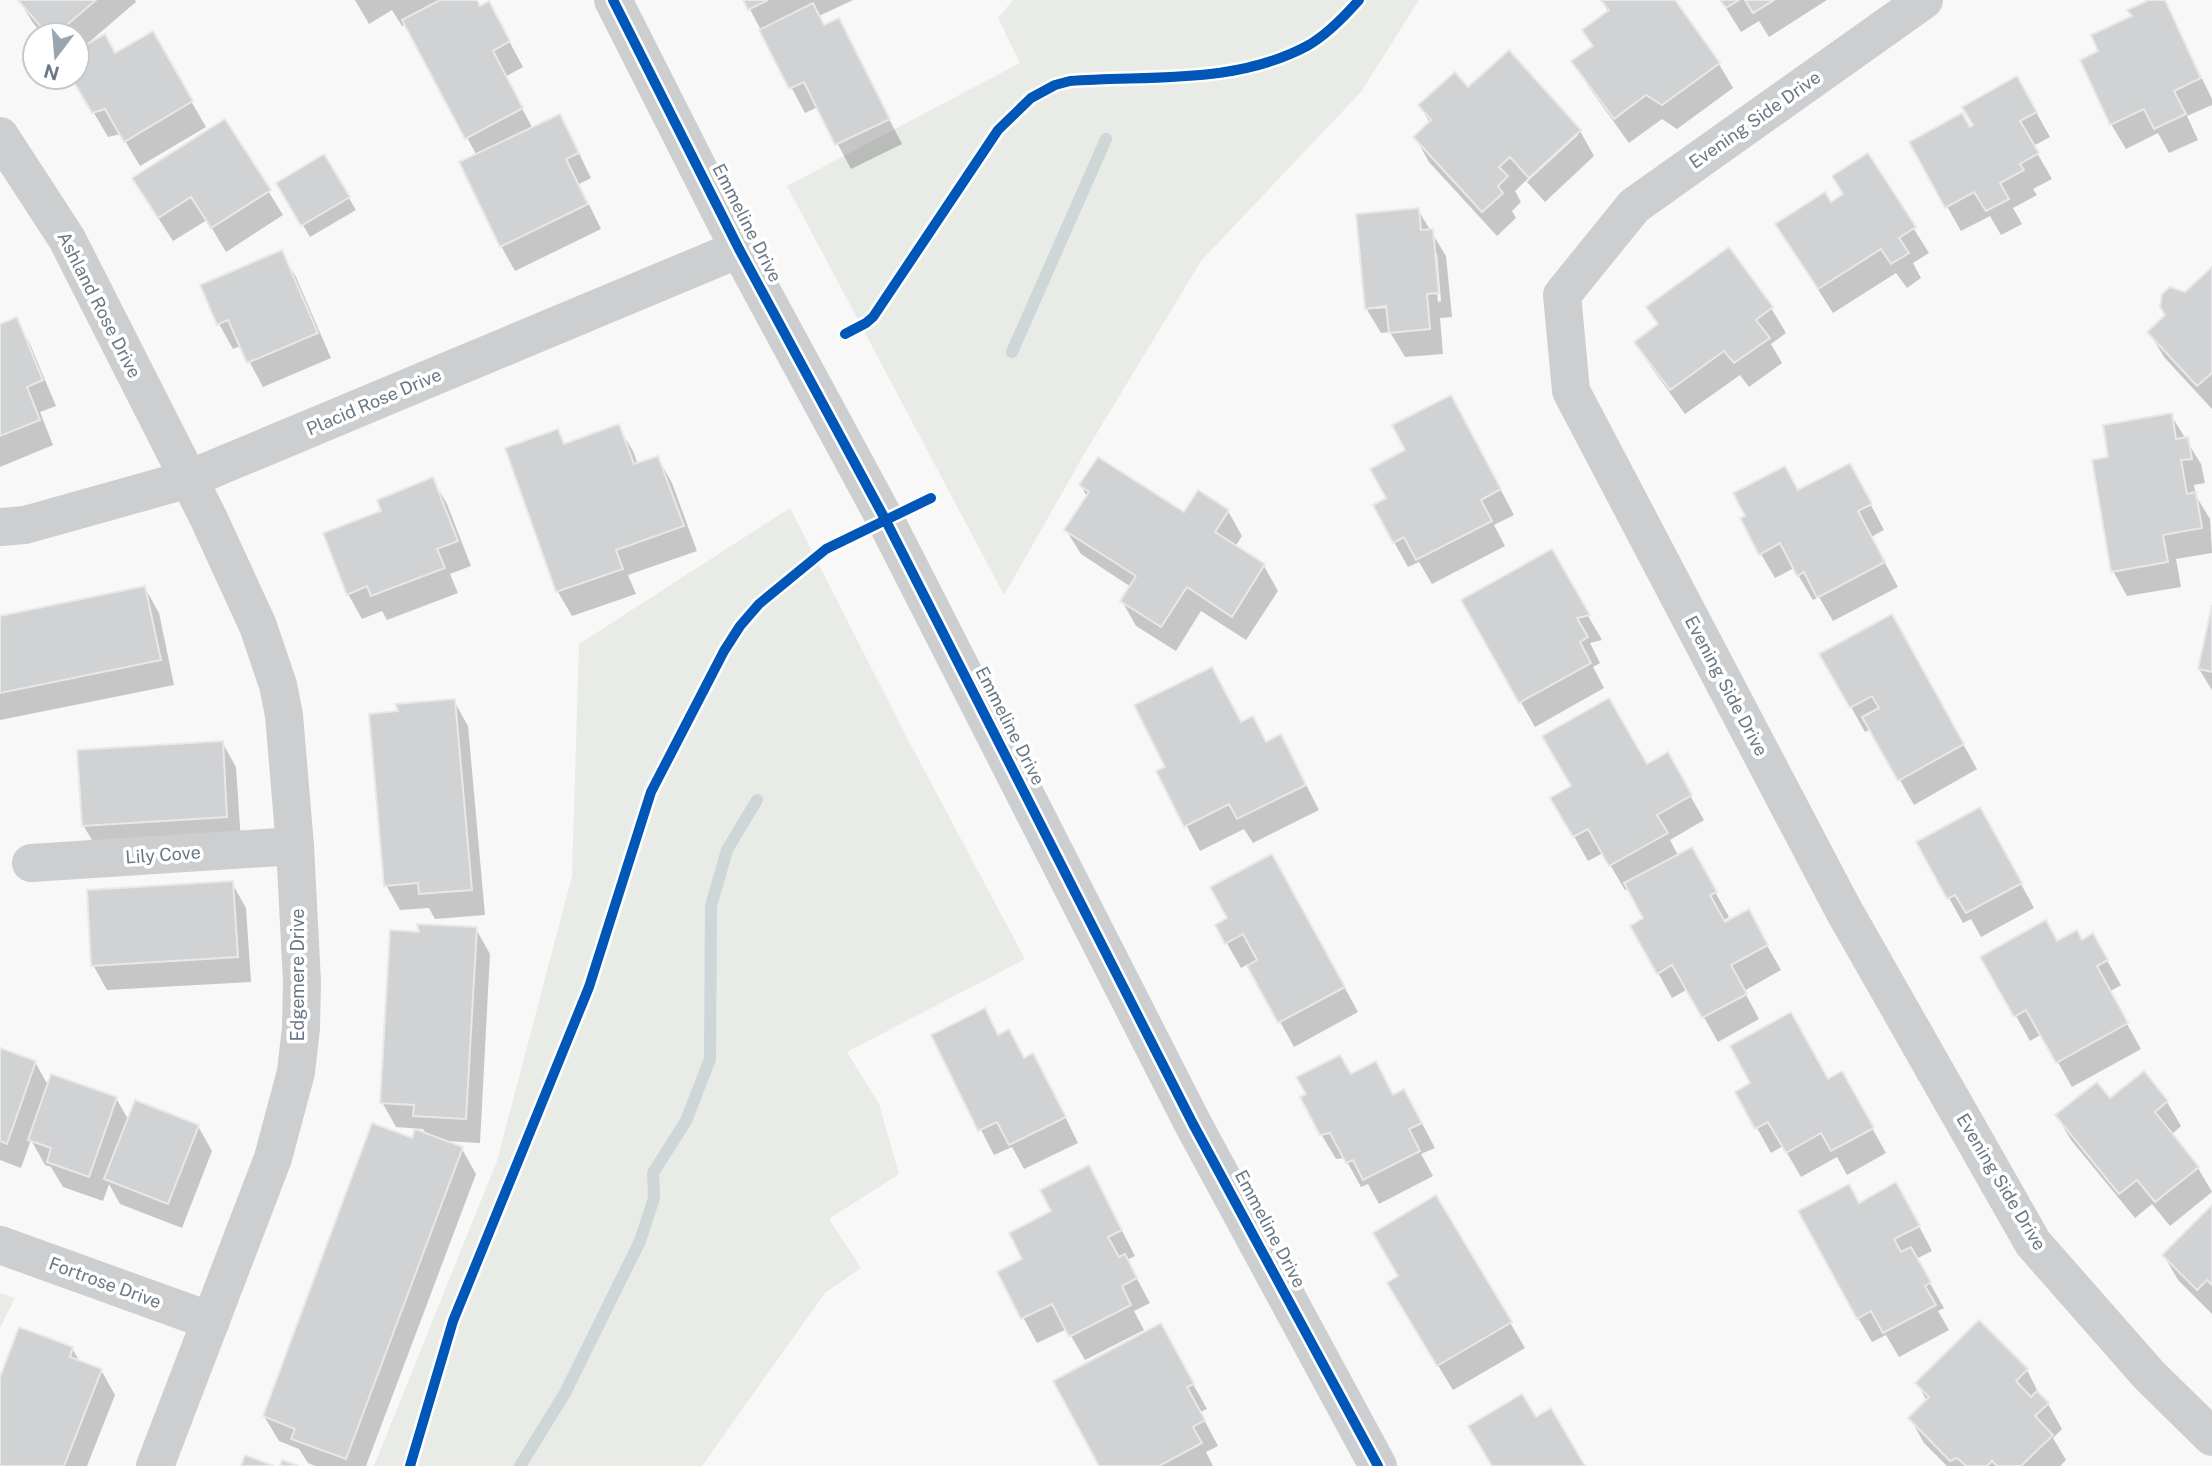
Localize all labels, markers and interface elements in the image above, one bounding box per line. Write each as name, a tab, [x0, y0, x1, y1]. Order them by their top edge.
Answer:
north arrow	[21, 21, 91, 91]
text: N	[41, 60, 61, 85]
street label: Evening Side Drive	[1685, 66, 1825, 173]
street label: Emmeline Drive	[709, 160, 786, 286]
street label: Ashland Rose Drive	[53, 228, 145, 381]
street label: Placid Rose Drive	[303, 364, 444, 439]
street label: Evening Side Drive	[1681, 612, 1772, 759]
street label: Emmeline Drive	[972, 663, 1049, 789]
street label: Lily Cove	[125, 841, 201, 868]
street label: Edgemere Drive	[287, 908, 308, 1042]
street label: Evening Side Drive	[1952, 1110, 2051, 1254]
street label: Emmeline Drive	[1231, 1166, 1310, 1291]
street label: Fortrose Drive	[46, 1252, 164, 1313]

